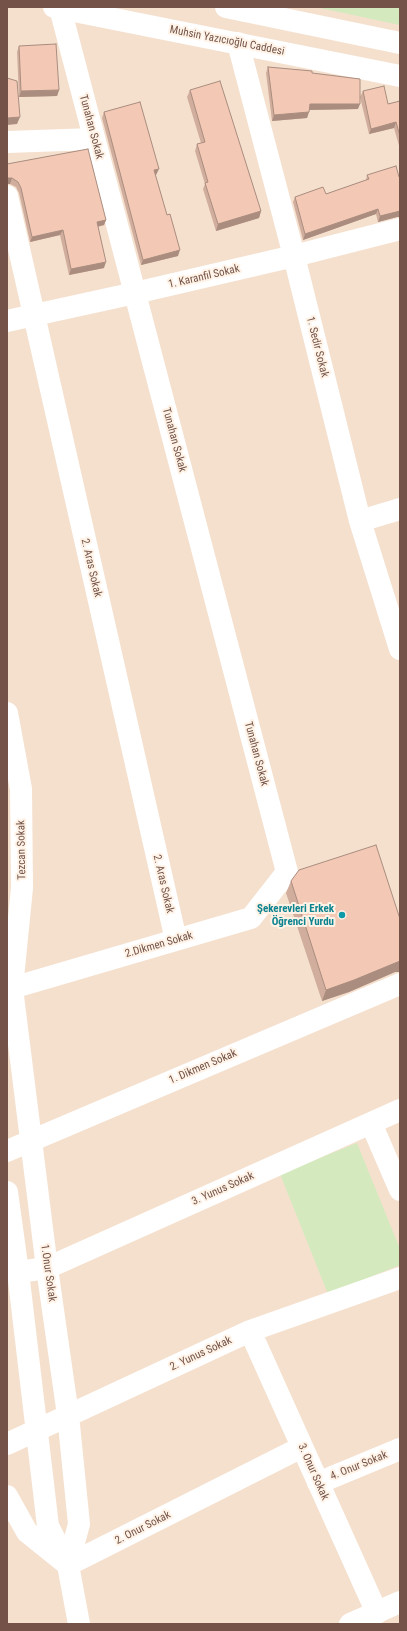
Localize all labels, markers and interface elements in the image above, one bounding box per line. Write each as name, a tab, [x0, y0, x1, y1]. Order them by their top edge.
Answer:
street label: Muhsin Yazıcıoğlu Caddesi	[169, 23, 285, 59]
street label: Tunahan Sokak	[76, 93, 106, 161]
street label: 1. Karanfil Sokak	[167, 262, 241, 292]
street label: 1. Sedir Sokak	[303, 315, 331, 379]
street label: Tunahan Sokak	[159, 406, 189, 474]
street label: 2. Aras Sokak	[78, 538, 104, 598]
street label: Tunahan Sokak	[241, 720, 271, 788]
street label: Tezcan Sokak	[15, 820, 29, 880]
street label: 2. Aras Sokak	[150, 854, 176, 914]
place label: Şekerevleri Erkek Öğrenci Yurdu	[257, 902, 334, 928]
marker: Şekerevleri Erkek Öğrenci Yurdu	[337, 910, 347, 920]
street label: 2.Dikmen Sokak	[124, 929, 194, 961]
street label: 1. Dikmen Sokak	[167, 1047, 239, 1087]
street label: 3. Yunus Sokak	[190, 1169, 256, 1209]
street label: 1.Onur Sokak	[37, 1243, 59, 1303]
street label: 2. Yunus Sokak	[168, 1334, 234, 1374]
street label: 3. Onur Sokak	[295, 1442, 331, 1502]
street label: 4. Onur Sokak	[329, 1449, 389, 1483]
street label: 2. Onur Sokak	[113, 1508, 173, 1548]

